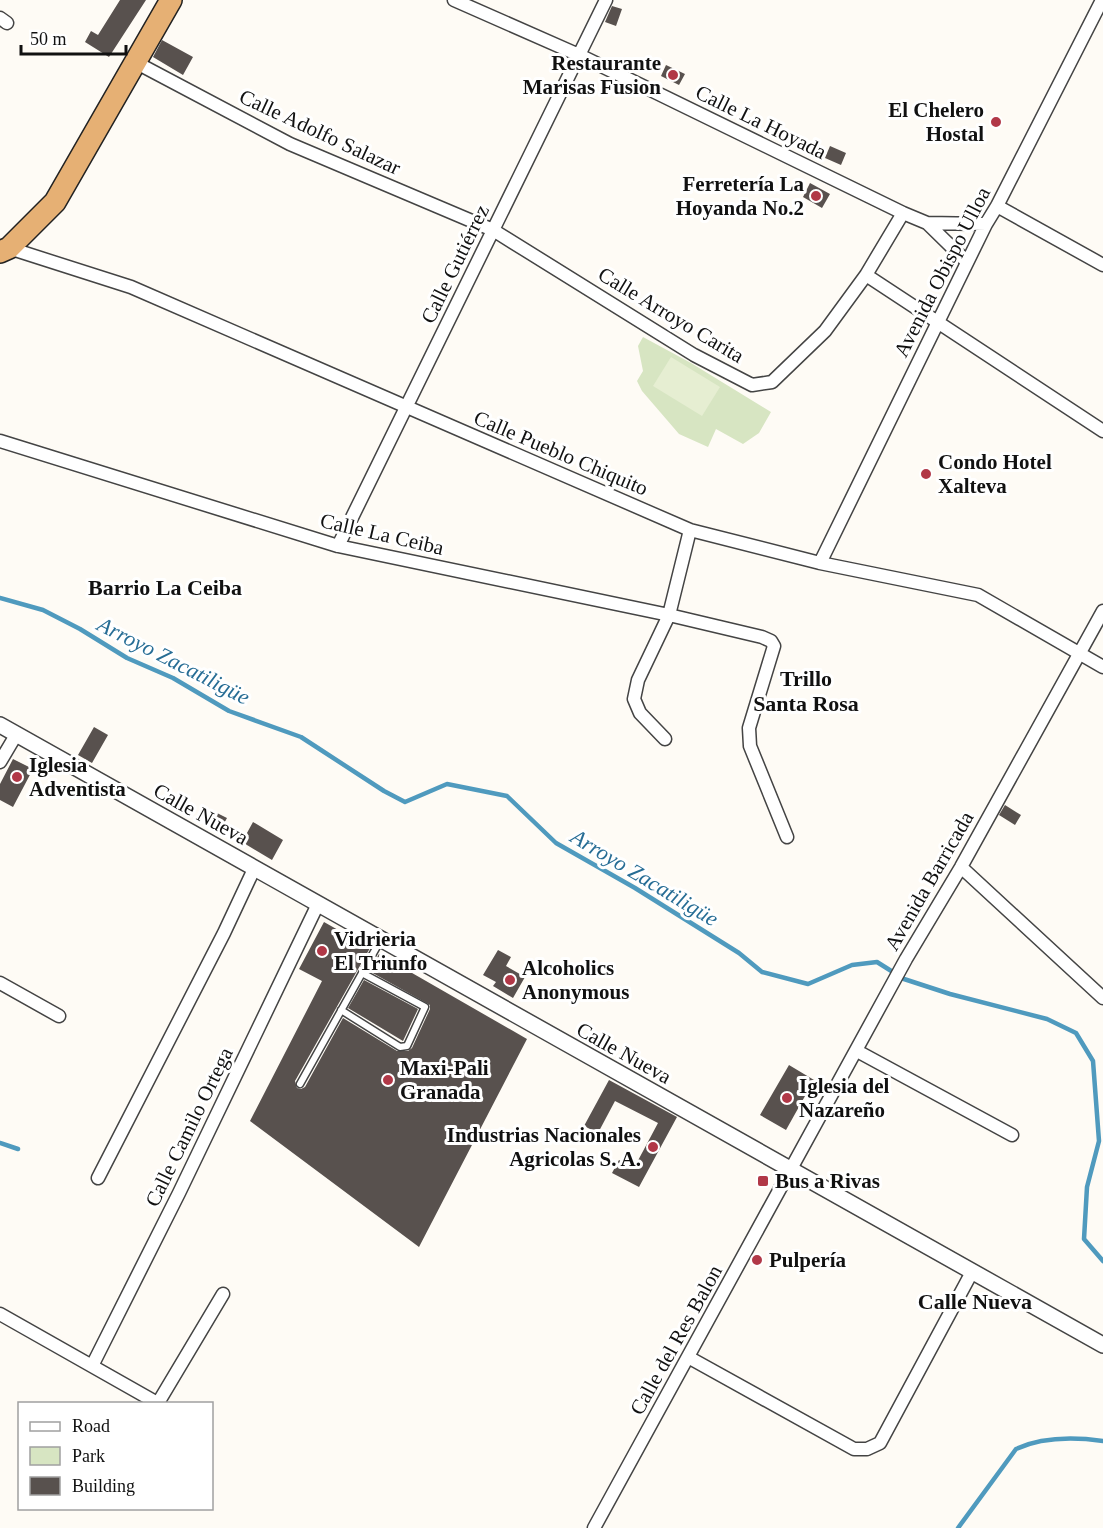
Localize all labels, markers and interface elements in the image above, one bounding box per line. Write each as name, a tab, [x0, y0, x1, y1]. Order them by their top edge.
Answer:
scale bar	[21, 18, 126, 56]
text: 50 m	[30, 29, 67, 49]
place label: Restaurante Marisas Fusion	[523, 51, 661, 99]
marker: Restaurante Marisas Fusion	[666, 68, 680, 82]
street label: Calle La Hoyada	[692, 80, 831, 164]
street label: Calle Adolfo Salazar	[236, 84, 404, 180]
place label: El Chelero Hostal	[888, 98, 984, 146]
marker: El Chelero Hostal	[989, 115, 1003, 129]
place label: Ferretería La Hoyanda No.2	[676, 172, 804, 220]
street label: Avenida Obispo Ulloa	[889, 182, 996, 361]
marker: Ferretería La Hoyanda No.2	[809, 189, 823, 203]
street label: Calle Gutiérrez	[416, 201, 494, 327]
street label: Calle Arroyo Carita	[594, 262, 749, 368]
street label: Calle Pueblo Chiquito	[470, 405, 652, 501]
place label: Condo Hotel Xalteva	[938, 450, 1052, 498]
marker: Condo Hotel Xalteva	[919, 467, 933, 481]
street label: Calle La Ceiba	[318, 508, 447, 560]
district label: Barrio La Ceiba	[88, 575, 242, 600]
water label: Arroyo Zacatiligüe	[92, 610, 254, 710]
district label: Trillo Santa Rosa	[753, 666, 859, 716]
place label: Iglesia Adventista	[29, 753, 126, 801]
marker: Iglesia Adventista	[10, 770, 24, 784]
street label: Calle Nueva	[150, 778, 253, 850]
street label: Avenida Barricada	[879, 807, 979, 955]
water label: Arroyo Zacatiligüe	[565, 823, 723, 931]
place label: Vidrieria El Triunfo	[334, 927, 427, 975]
marker: Vidrieria El Triunfo	[315, 944, 329, 958]
place label: Alcoholics Anonymous	[522, 956, 629, 1004]
marker: Alcoholics Anonymous	[503, 973, 517, 987]
street label: Calle Nueva	[573, 1017, 676, 1089]
street label: Calle Camilo Ortega	[140, 1043, 238, 1210]
place label: Maxi-Pali Granada	[400, 1056, 489, 1104]
marker: Maxi-Pali Granada	[381, 1073, 395, 1087]
place label: Iglesia del Nazareño	[799, 1074, 890, 1122]
marker: Iglesia del Nazareño	[780, 1091, 794, 1105]
place label: Industrias Nacionales Agricolas S. A.	[447, 1123, 641, 1171]
marker: Industrias Nacionales Agricolas S. A.	[646, 1140, 660, 1154]
place label: Bus a Rivas	[775, 1169, 880, 1193]
marker: Bus a Rivas	[756, 1174, 770, 1188]
place label: Pulpería	[769, 1248, 846, 1272]
marker: Pulpería	[750, 1253, 764, 1267]
street label: Calle del Res Balon	[625, 1261, 727, 1419]
district label: Calle Nueva	[918, 1289, 1032, 1314]
legend	[18, 1402, 213, 1510]
text: Road	[72, 1416, 110, 1436]
text: Park	[72, 1446, 105, 1466]
text: Building	[72, 1476, 135, 1496]

